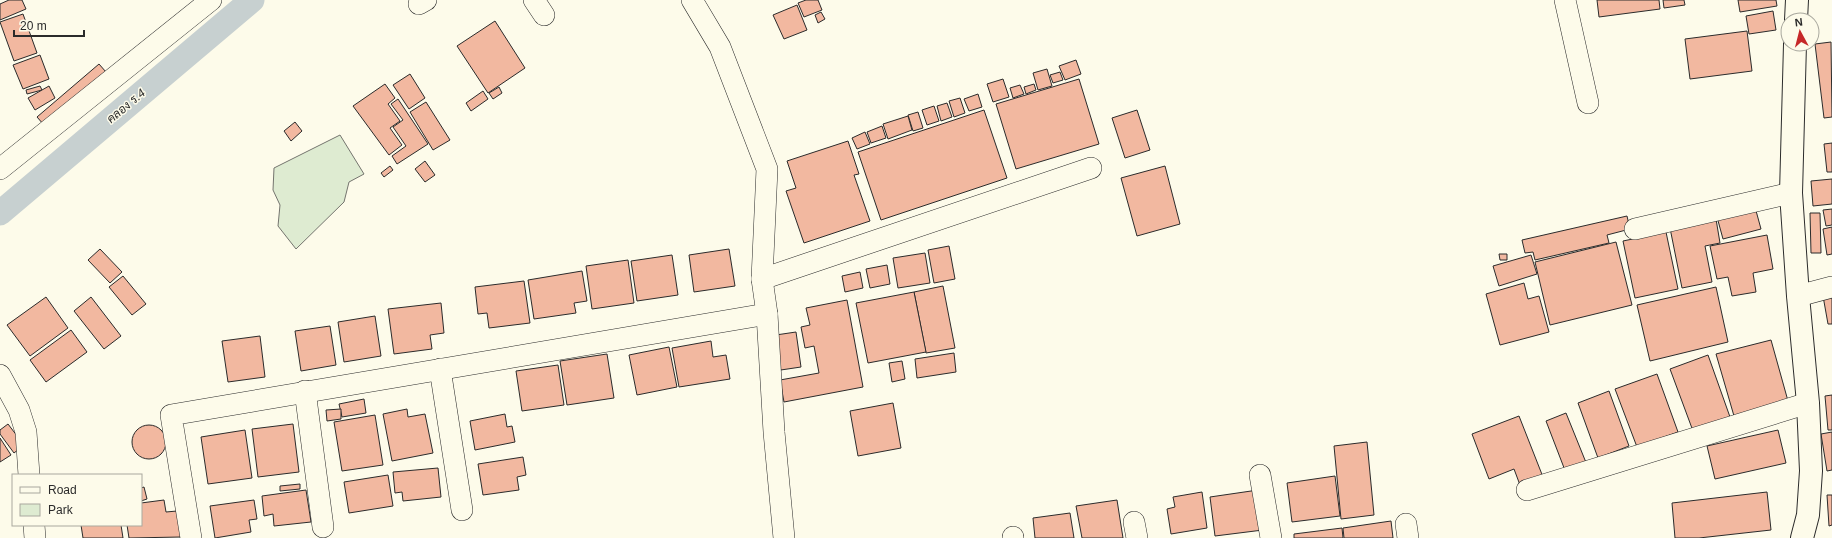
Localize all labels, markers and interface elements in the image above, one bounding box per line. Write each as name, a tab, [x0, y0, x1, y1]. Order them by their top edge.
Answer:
scale bar	[14, 12, 84, 38]
north arrow	[1780, 12, 1820, 52]
text: N	[1794, 16, 1804, 29]
text: 20 m	[20, 19, 47, 33]
water label: คลอง ร.4	[104, 86, 148, 126]
legend	[12, 474, 142, 526]
text: Road	[48, 483, 77, 497]
text: Park	[48, 503, 74, 517]

